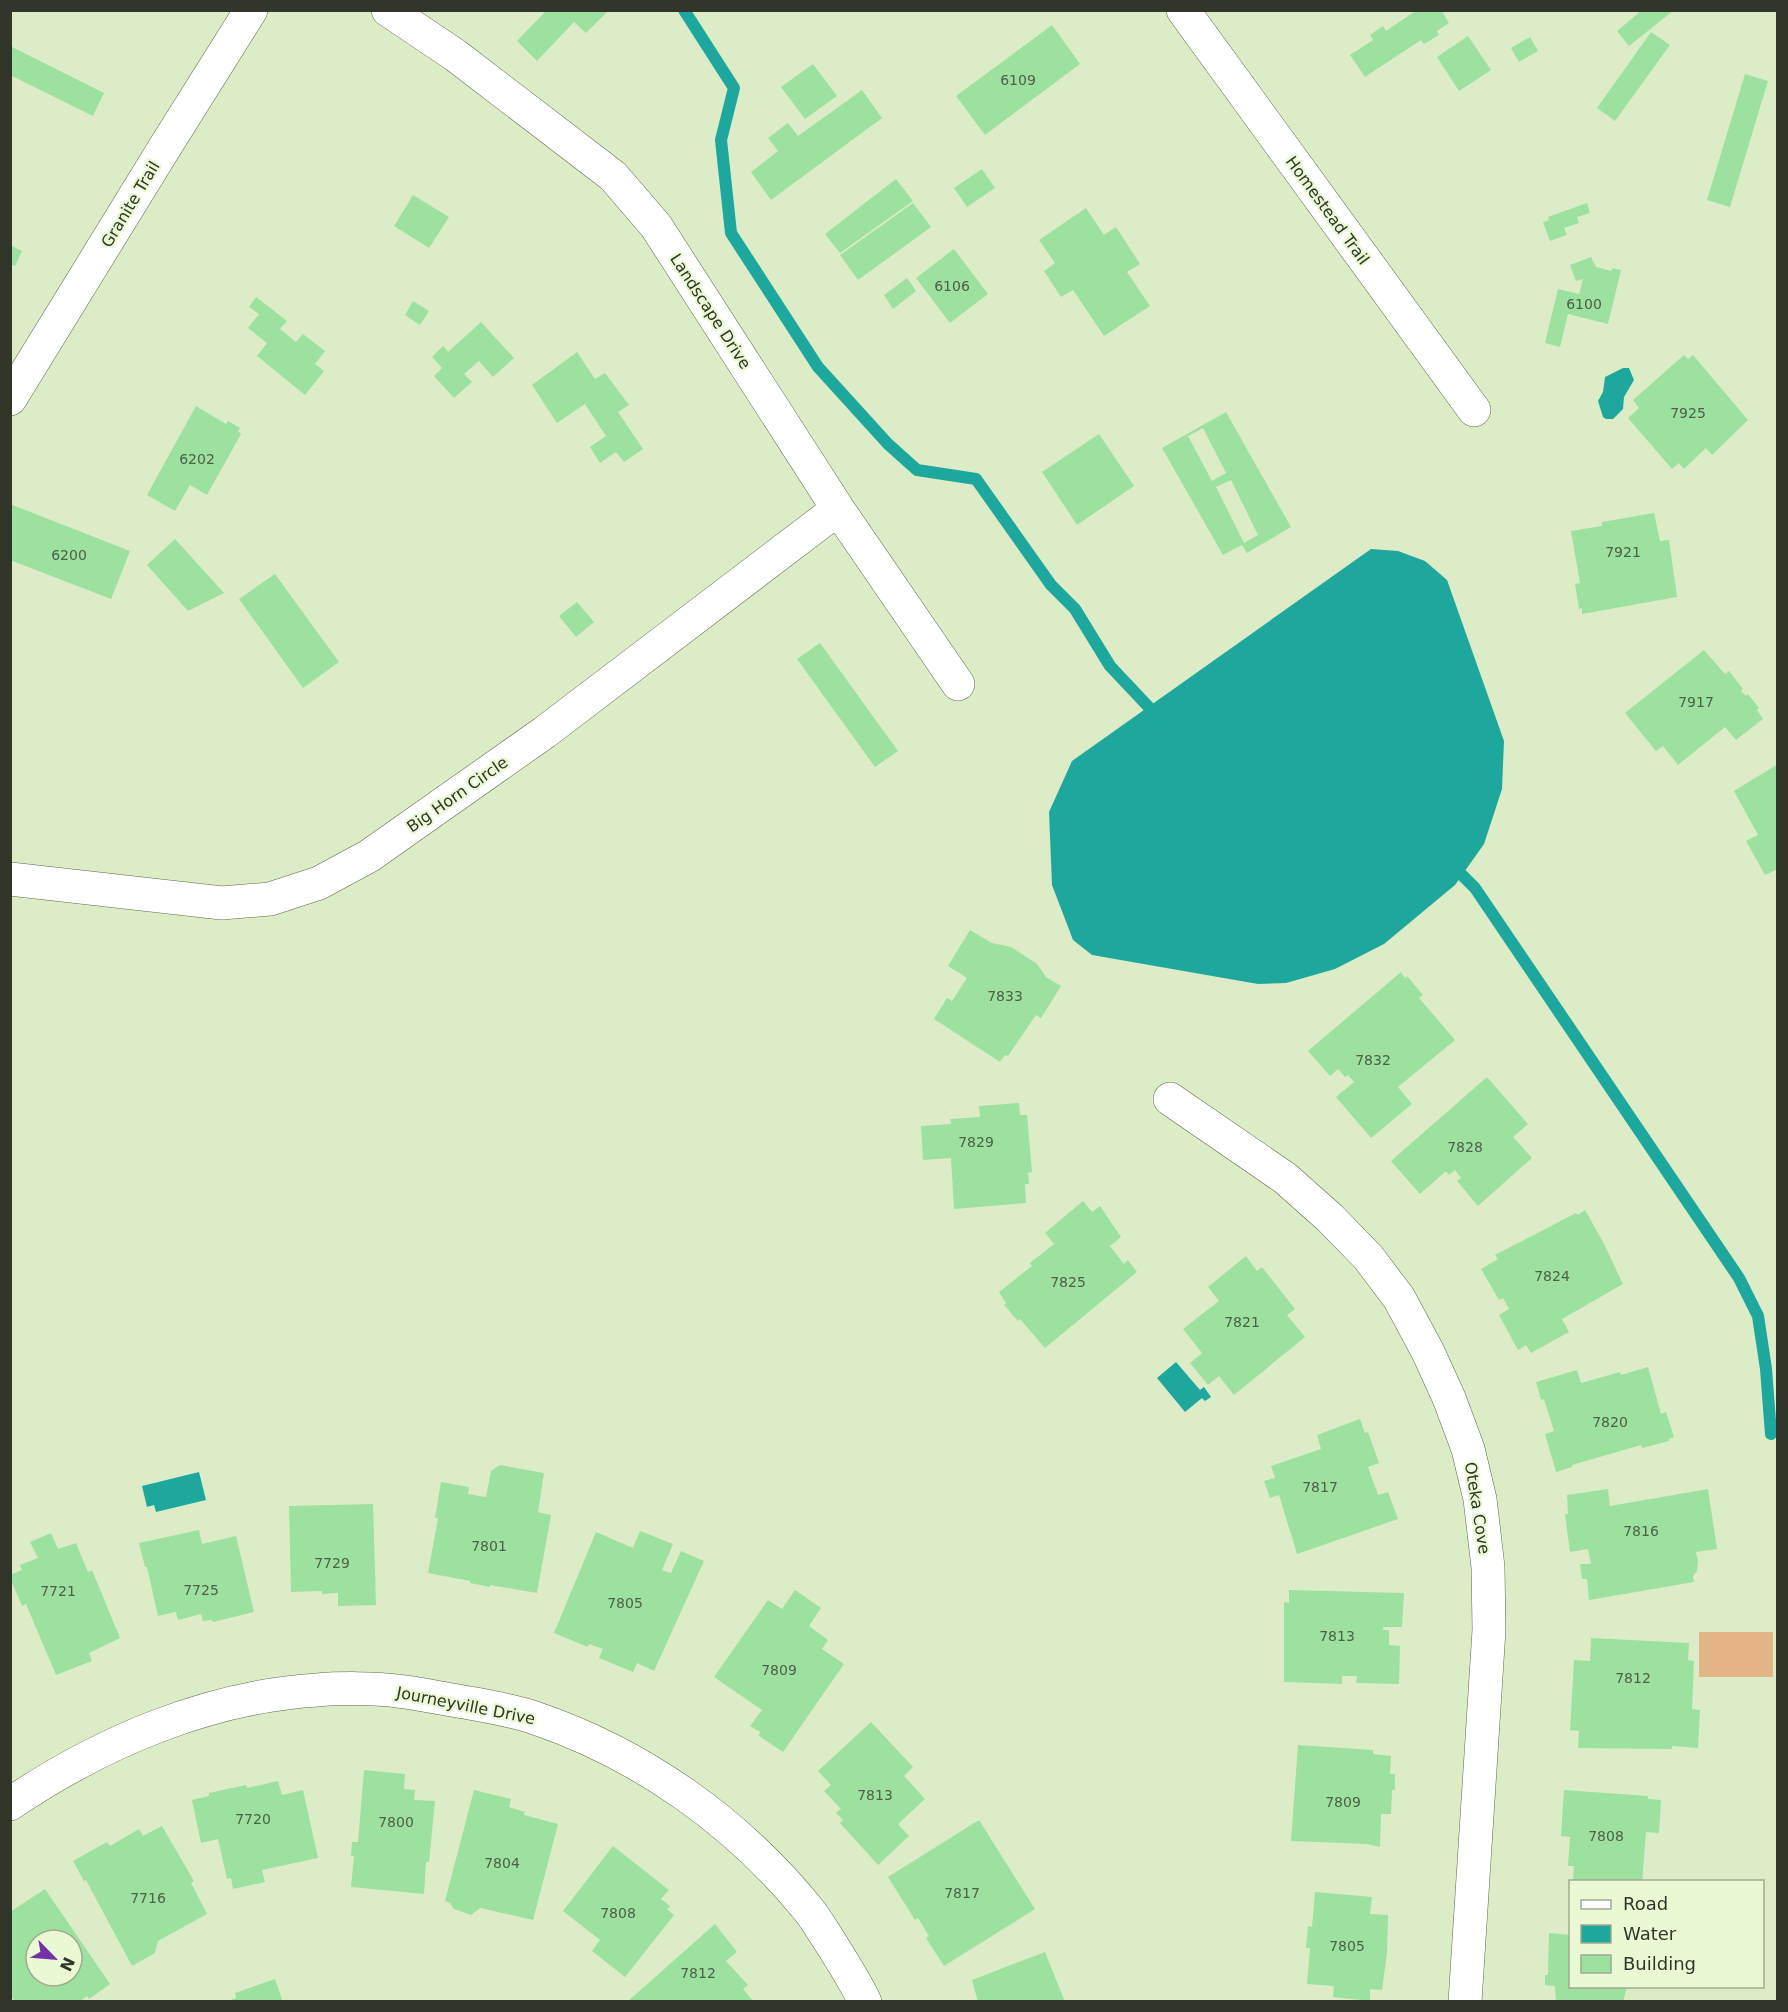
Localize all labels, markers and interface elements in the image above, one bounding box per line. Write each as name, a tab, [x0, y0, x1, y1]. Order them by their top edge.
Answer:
house number: 6109	[1000, 72, 1036, 88]
street label: Homestead Trail	[1282, 152, 1373, 268]
street label: Granite Trail	[97, 158, 164, 251]
street label: Landscape Drive	[666, 250, 755, 373]
house number: 6106	[934, 278, 970, 294]
house number: 6100	[1566, 296, 1602, 312]
house number: 7925	[1670, 405, 1706, 421]
house number: 6202	[179, 451, 215, 467]
house number: 7921	[1605, 544, 1641, 560]
house number: 6200	[51, 547, 87, 563]
house number: 7917	[1678, 694, 1714, 710]
street label: Big Horn Circle	[403, 753, 511, 836]
house number: 7833	[987, 988, 1023, 1004]
house number: 7832	[1355, 1052, 1391, 1068]
house number: 7829	[958, 1134, 994, 1150]
house number: 7828	[1447, 1139, 1483, 1155]
house number: 7824	[1534, 1268, 1570, 1284]
house number: 7825	[1050, 1274, 1086, 1290]
house number: 7821	[1224, 1314, 1260, 1330]
house number: 7820	[1592, 1414, 1628, 1430]
street label: Oteka Cove	[1461, 1461, 1494, 1555]
house number: 7817	[1302, 1479, 1338, 1495]
house number: 7816	[1623, 1523, 1659, 1539]
house number: 7801	[471, 1538, 507, 1554]
house number: 7729	[314, 1555, 350, 1571]
house number: 7725	[183, 1582, 219, 1598]
house number: 7721	[40, 1583, 76, 1599]
house number: 7805	[607, 1595, 643, 1611]
house number: 7813	[1319, 1628, 1355, 1644]
house number: 7809	[761, 1662, 797, 1678]
house number: 7812	[1615, 1670, 1651, 1686]
street label: Journeyville Drive	[394, 1683, 537, 1728]
house number: 7813	[857, 1787, 893, 1803]
house number: 7809	[1325, 1794, 1361, 1810]
house number: 7720	[235, 1811, 271, 1827]
house number: 7800	[378, 1814, 414, 1830]
house number: 7808	[1588, 1828, 1624, 1844]
house number: 7804	[484, 1855, 520, 1871]
legend	[1569, 1880, 1764, 1988]
house number: 7817	[944, 1885, 980, 1901]
house number: 7716	[130, 1890, 166, 1906]
text: Road	[1623, 1893, 1668, 1914]
house number: 7808	[600, 1905, 636, 1921]
text: Water	[1623, 1923, 1677, 1944]
north arrow	[24, 1928, 84, 1988]
house number: 7805	[1329, 1938, 1365, 1954]
text: Building	[1623, 1953, 1696, 1974]
text: N	[56, 1954, 79, 1974]
house number: 7812	[680, 1965, 716, 1981]

